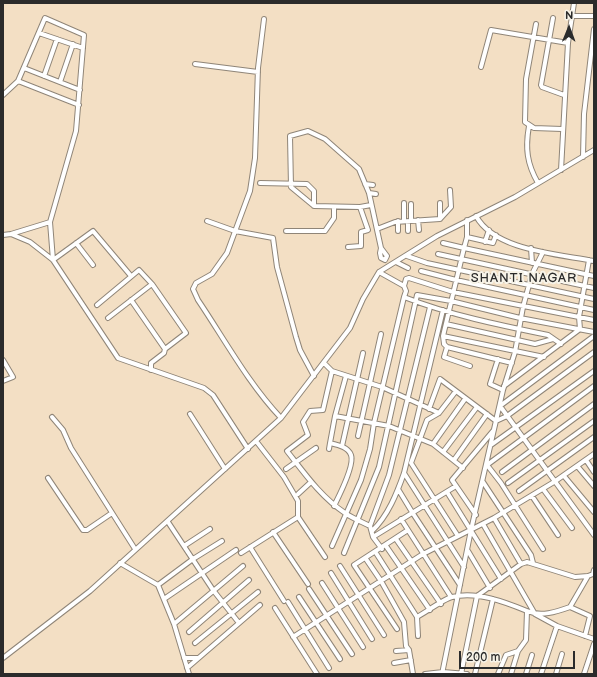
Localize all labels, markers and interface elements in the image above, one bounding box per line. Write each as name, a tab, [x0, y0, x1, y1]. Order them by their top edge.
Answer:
north arrow	[549, 8, 589, 48]
text: N	[565, 9, 573, 22]
district label: SHANTI NAGAR	[471, 271, 577, 287]
scale bar	[461, 643, 577, 669]
text: 200 m	[466, 650, 500, 665]

